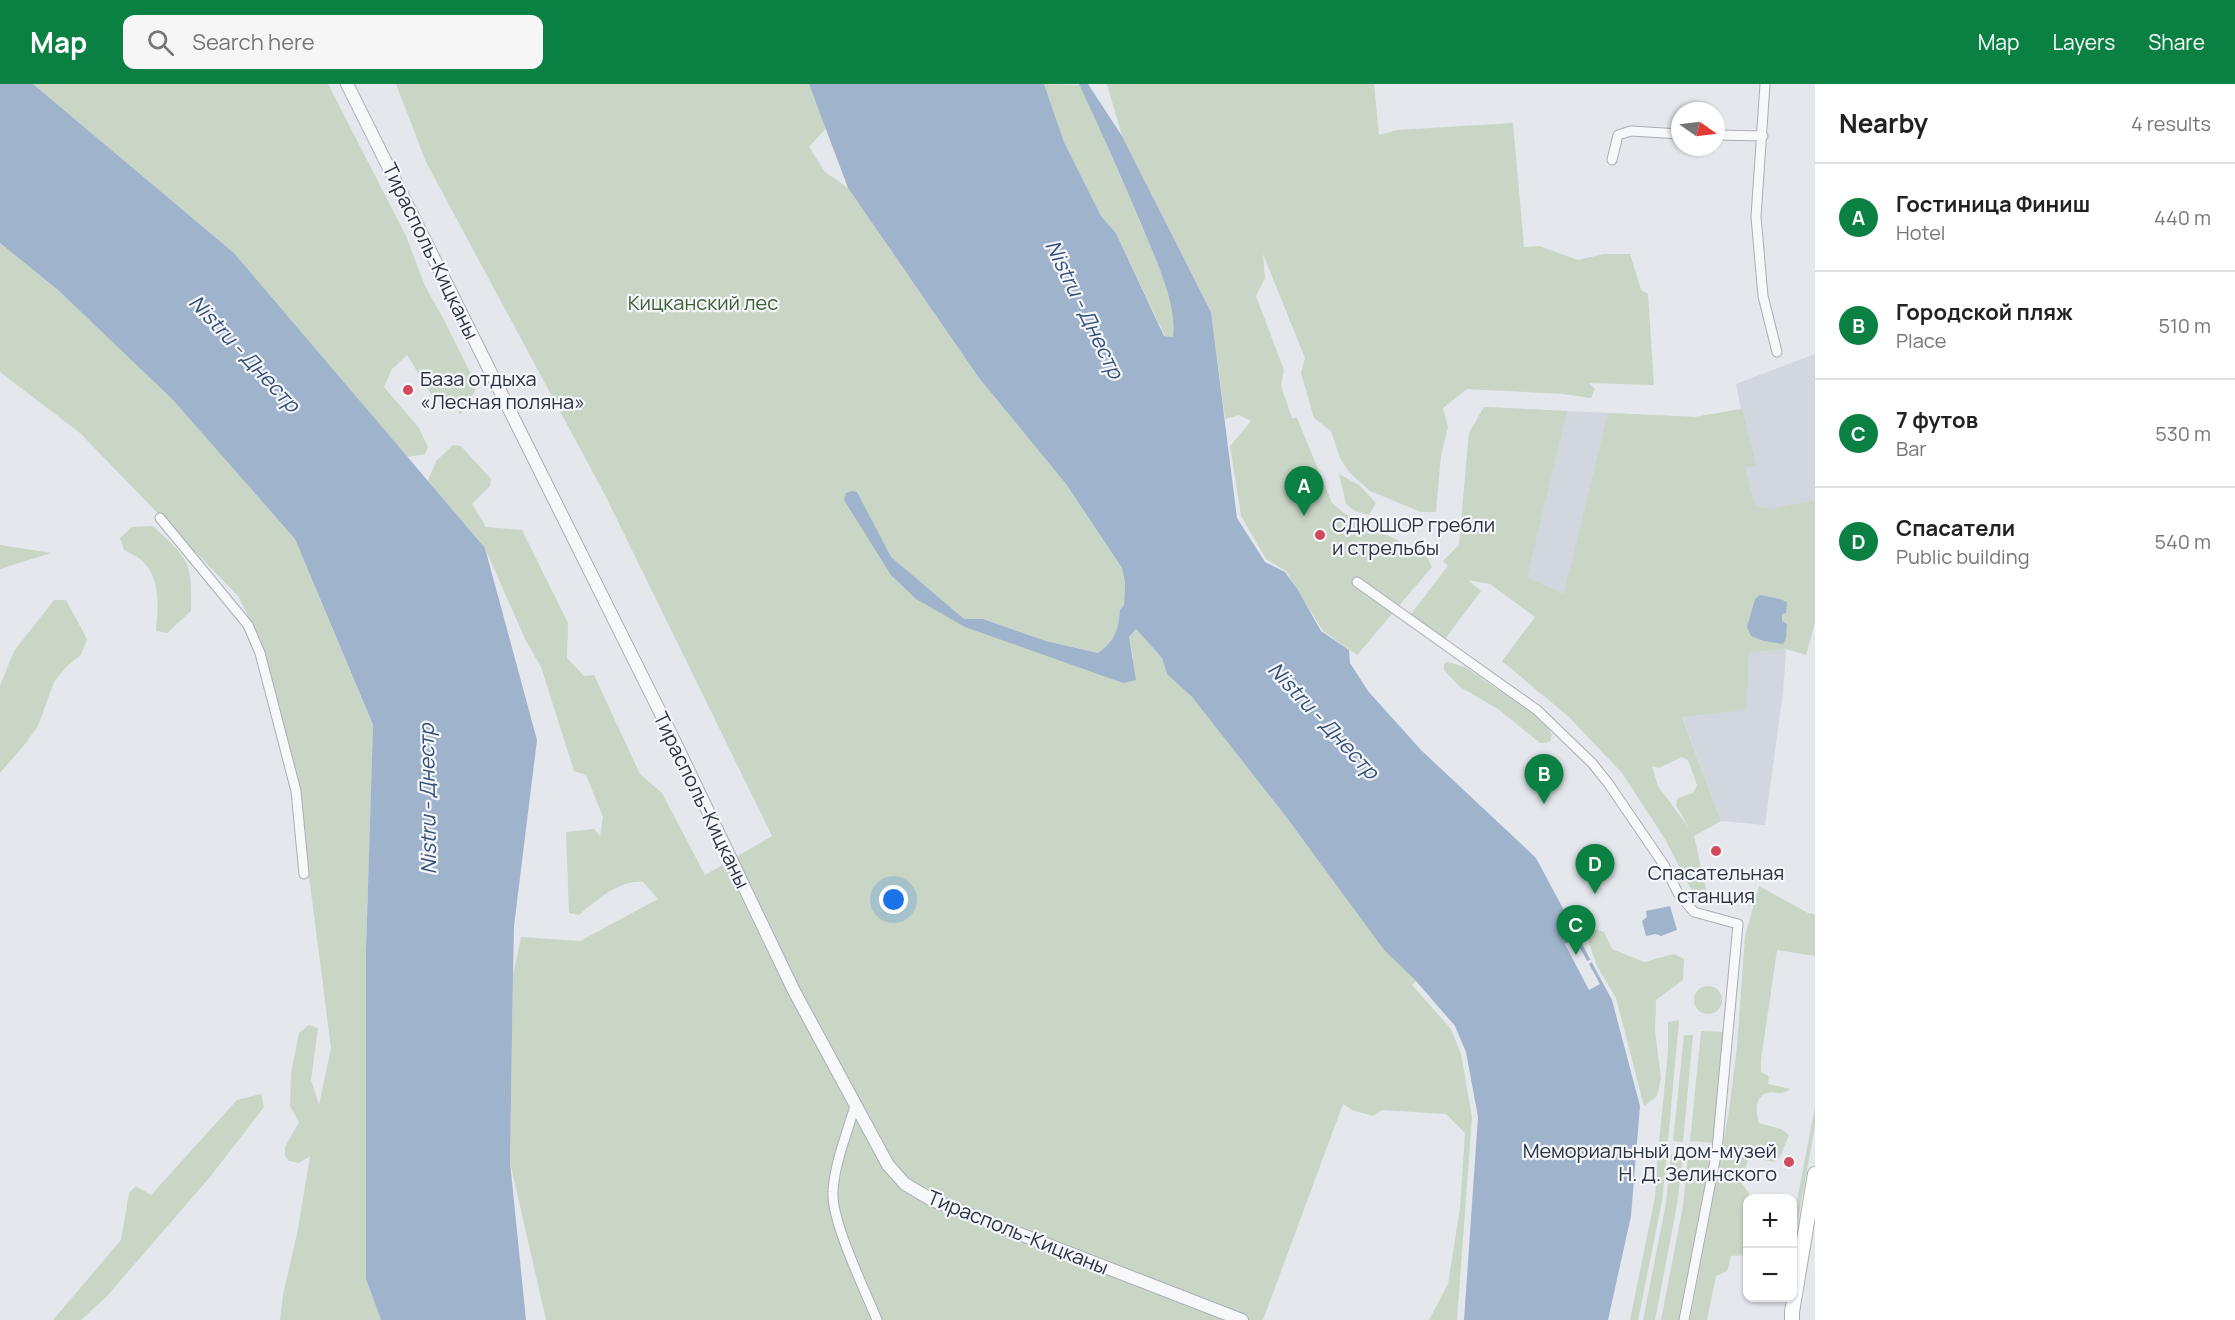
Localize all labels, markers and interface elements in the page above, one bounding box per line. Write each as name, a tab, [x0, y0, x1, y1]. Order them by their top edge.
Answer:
search box	[123, 15, 543, 69]
text: Map	[30, 23, 87, 61]
icon: search	[144, 26, 177, 59]
text: Search here	[192, 27, 315, 57]
text: Map	[1978, 28, 2019, 56]
text: Layers	[2052, 28, 2115, 56]
text: Share	[2148, 28, 2205, 56]
north arrow	[1671, 102, 1725, 156]
text: Nearby	[1839, 105, 1928, 141]
text: 4 results	[2131, 110, 2211, 137]
street label: Тирасполь-Кицканы	[377, 158, 485, 344]
text: Гостиница Финиш	[1896, 189, 2090, 219]
text: A	[1852, 204, 1865, 231]
text: 440 m	[2154, 204, 2211, 231]
text: Hotel	[1896, 219, 1946, 246]
water label: Nistru - Днестр	[1039, 235, 1131, 384]
water label: Nistru - Днестр	[183, 288, 308, 419]
park label: Кицканский лес	[628, 289, 778, 316]
text: Городской пляж	[1896, 297, 2073, 327]
text: B	[1852, 312, 1865, 339]
text: 510 m	[2158, 312, 2211, 339]
text: Place	[1896, 327, 1946, 354]
place label: База отдыха «Лесная поляна»	[420, 365, 585, 415]
marker: База отдыха «Лесная поляна»	[401, 383, 415, 397]
text: 7 футов	[1896, 405, 1978, 435]
text: C	[1851, 420, 1866, 447]
text: 530 m	[2155, 420, 2211, 447]
text: Bar	[1896, 435, 1927, 462]
pin: A	[1284, 466, 1324, 516]
place label: СДЮШОР гребли и стрельбы	[1332, 511, 1495, 561]
text: Спасатели	[1896, 513, 2015, 543]
marker: СДЮШОР гребли и стрельбы	[1313, 528, 1327, 542]
text: D	[1851, 528, 1866, 555]
text: 540 m	[2155, 528, 2211, 555]
text: Public building	[1896, 543, 2030, 570]
water label: Nistru - Днестр	[1262, 655, 1387, 786]
street label: Тирасполь-Кицканы	[648, 707, 756, 893]
water label: Nistru - Днестр	[412, 722, 442, 875]
pin: B	[1524, 754, 1564, 804]
pin: D	[1576, 844, 1614, 894]
marker: Спасательная станция	[1709, 844, 1723, 858]
place label: Спасательная станция	[1648, 859, 1784, 909]
your location	[879, 885, 908, 914]
pin: C	[1556, 906, 1596, 955]
place label: Мемориальный дом-музей Н. Д. Зелинского	[1523, 1137, 1777, 1187]
marker: Мемориальный дом-музей Н. Д. Зелинского	[1782, 1155, 1796, 1169]
street label: Тирасполь-Кицканы	[923, 1183, 1113, 1281]
map controls	[1743, 1194, 1797, 1302]
button: +	[1743, 1194, 1797, 1248]
button: −	[1743, 1248, 1797, 1302]

